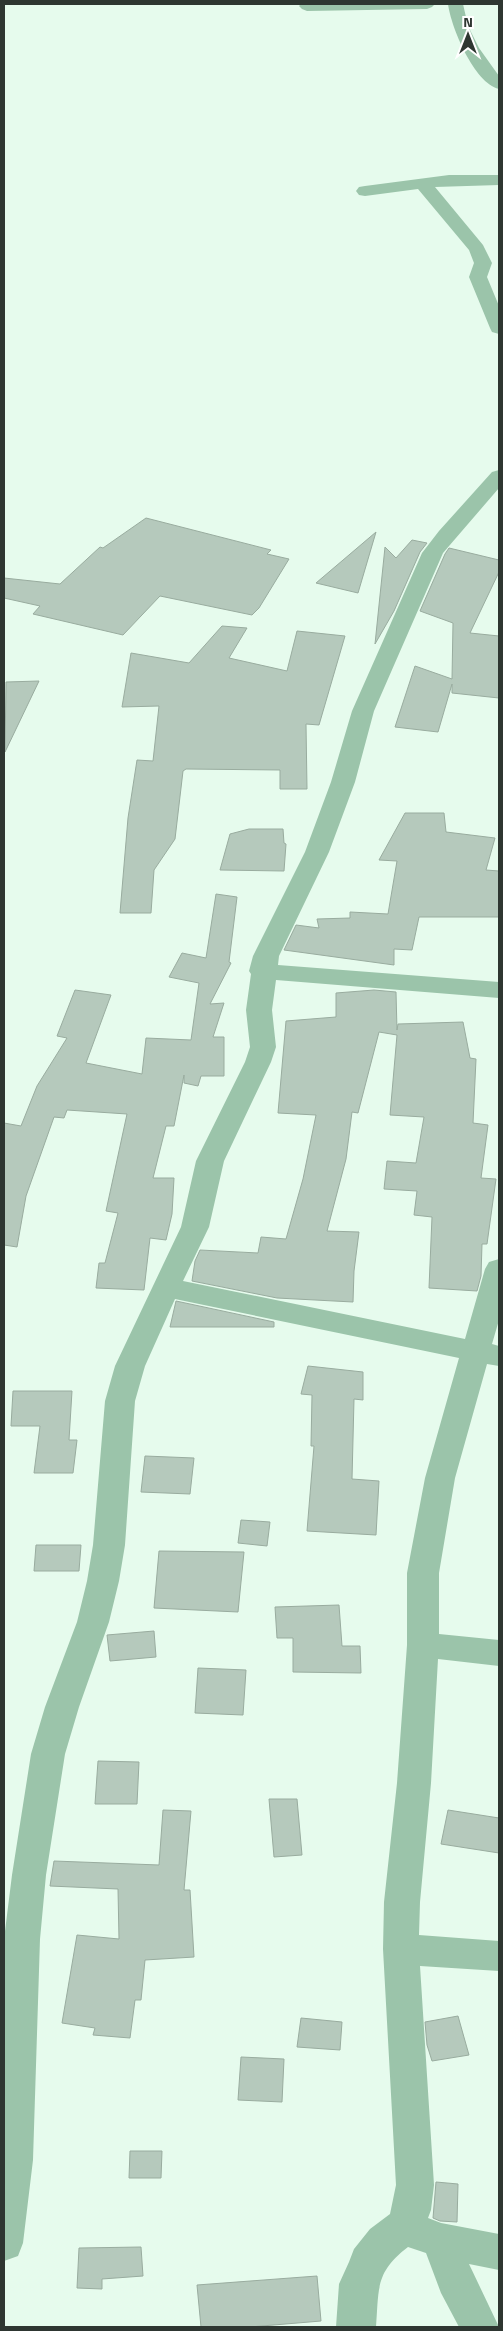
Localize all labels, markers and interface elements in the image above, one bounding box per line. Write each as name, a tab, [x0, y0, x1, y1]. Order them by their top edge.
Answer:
north arrow	[443, 10, 493, 60]
text: N	[463, 11, 473, 32]

